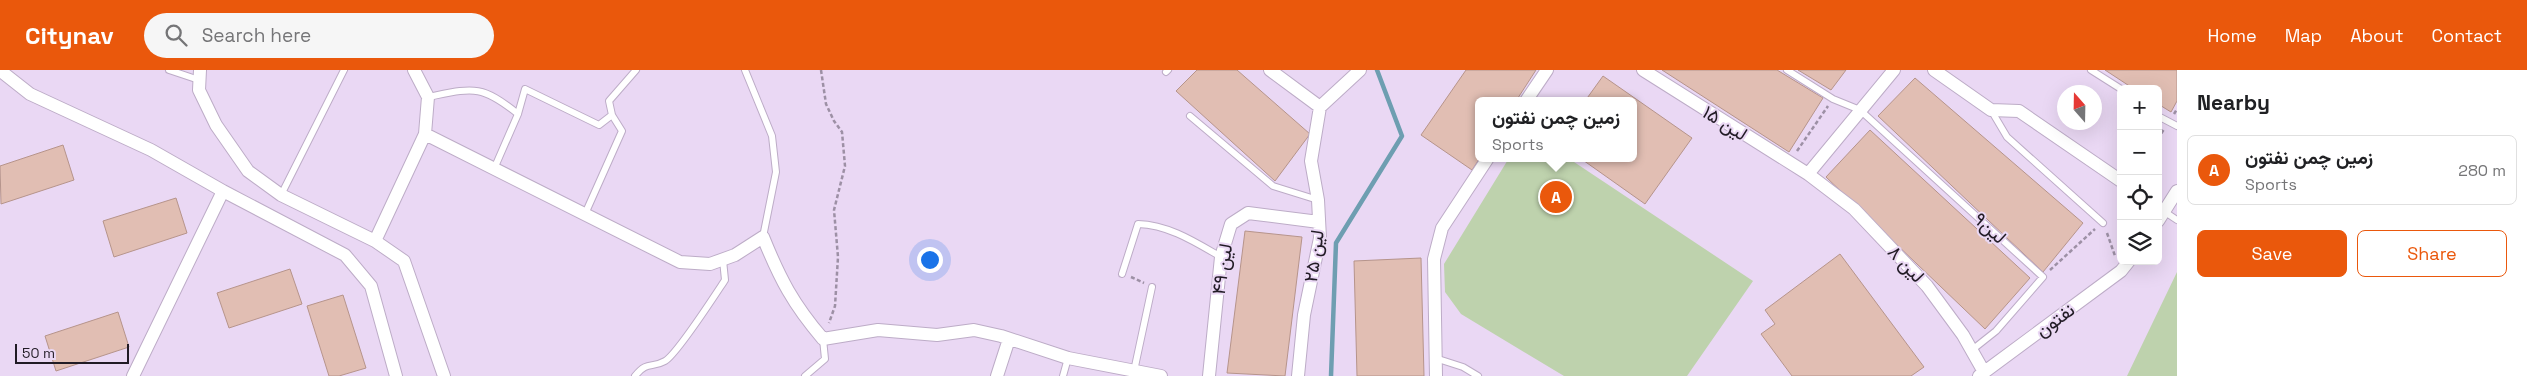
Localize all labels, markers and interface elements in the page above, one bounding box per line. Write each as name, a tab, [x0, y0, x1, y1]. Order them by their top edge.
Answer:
search box	[144, 13, 494, 58]
text: Citynav	[25, 20, 114, 51]
icon: search	[162, 21, 190, 49]
text: Search here	[202, 23, 311, 48]
text: Home	[2208, 24, 2257, 47]
text: Map	[2285, 24, 2322, 47]
text: About	[2350, 24, 2404, 47]
text: Contact	[2432, 24, 2502, 47]
north arrow	[2057, 85, 2102, 130]
map controls	[2117, 85, 2162, 265]
button: +	[2117, 85, 2162, 130]
text: Nearby	[2197, 89, 2270, 116]
popup	[1475, 97, 1637, 162]
street label: لین ۱۵	[1698, 100, 1752, 146]
text: زمین چمن نفتون	[1492, 105, 1620, 130]
button: −	[2117, 130, 2162, 175]
text: Sports	[1492, 134, 1544, 155]
text: زمین چمن نفتون	[2245, 145, 2373, 170]
text: A	[2209, 160, 2219, 181]
text: 280 m	[2458, 160, 2506, 181]
text: Sports	[2245, 174, 2297, 195]
button: locate	[2117, 175, 2162, 220]
pin: A	[1540, 178, 1572, 216]
street label: لین۹	[1968, 207, 2012, 249]
button: layers	[2117, 220, 2162, 265]
street label: لین ۲۵	[1298, 228, 1330, 284]
button: Save	[2197, 230, 2347, 277]
button: Share	[2357, 230, 2507, 277]
street label: لین ۸	[1882, 240, 1930, 288]
street label: لین ۴۹	[1206, 242, 1238, 296]
your location	[917, 247, 943, 273]
street label: نفتون	[2030, 297, 2080, 343]
scale bar	[15, 341, 129, 364]
text: 50 m	[22, 344, 55, 362]

